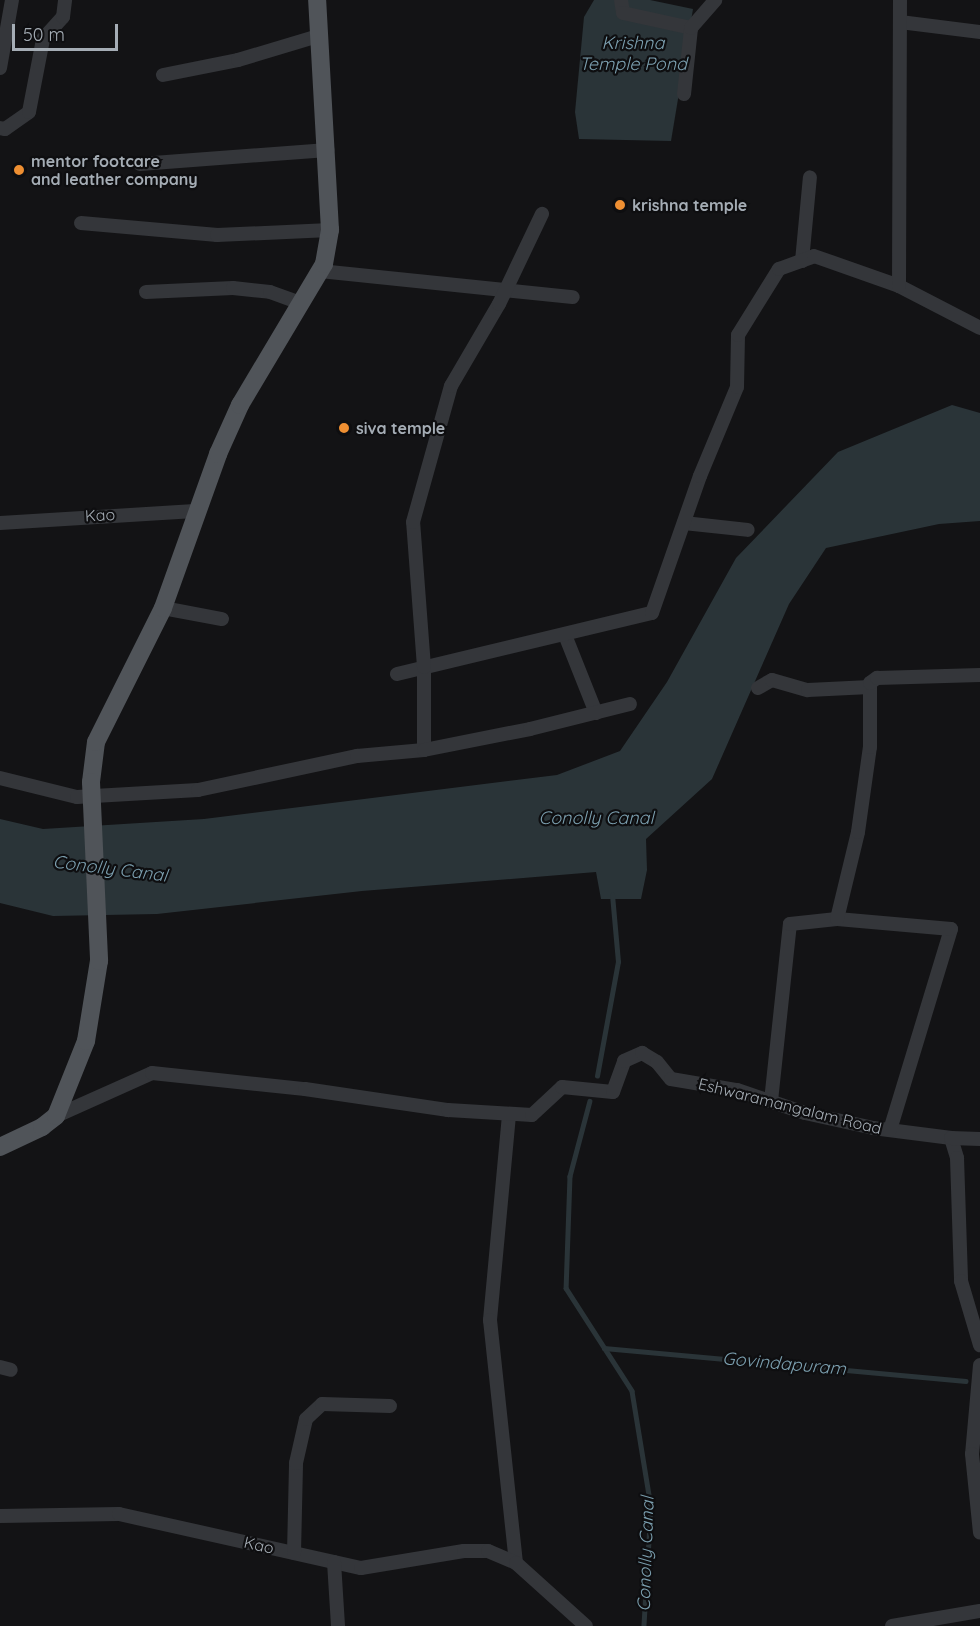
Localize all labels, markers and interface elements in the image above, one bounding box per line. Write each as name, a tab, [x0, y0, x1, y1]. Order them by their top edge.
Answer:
scale bar	[15, 12, 122, 50]
text: 50 m	[23, 23, 65, 46]
water label: Krishna Temple Pond	[579, 33, 687, 76]
place label: mentor footcare and leather company	[31, 151, 198, 189]
marker: mentor footcare and leather company	[12, 163, 26, 177]
place label: krishna temple	[632, 195, 747, 215]
marker: krishna temple	[613, 198, 627, 212]
place label: siva temple	[356, 418, 445, 438]
marker: siva temple	[337, 421, 351, 435]
street label: Kao	[84, 505, 116, 525]
water label: Conolly Canal	[538, 807, 654, 829]
water label: Conolly Canal	[52, 851, 168, 887]
street label: Eshwaramangalam Road	[696, 1074, 884, 1138]
water label: Govindapuram	[721, 1348, 847, 1380]
water label: Conolly Canal	[633, 1496, 659, 1612]
street label: Kao	[242, 1532, 276, 1558]

